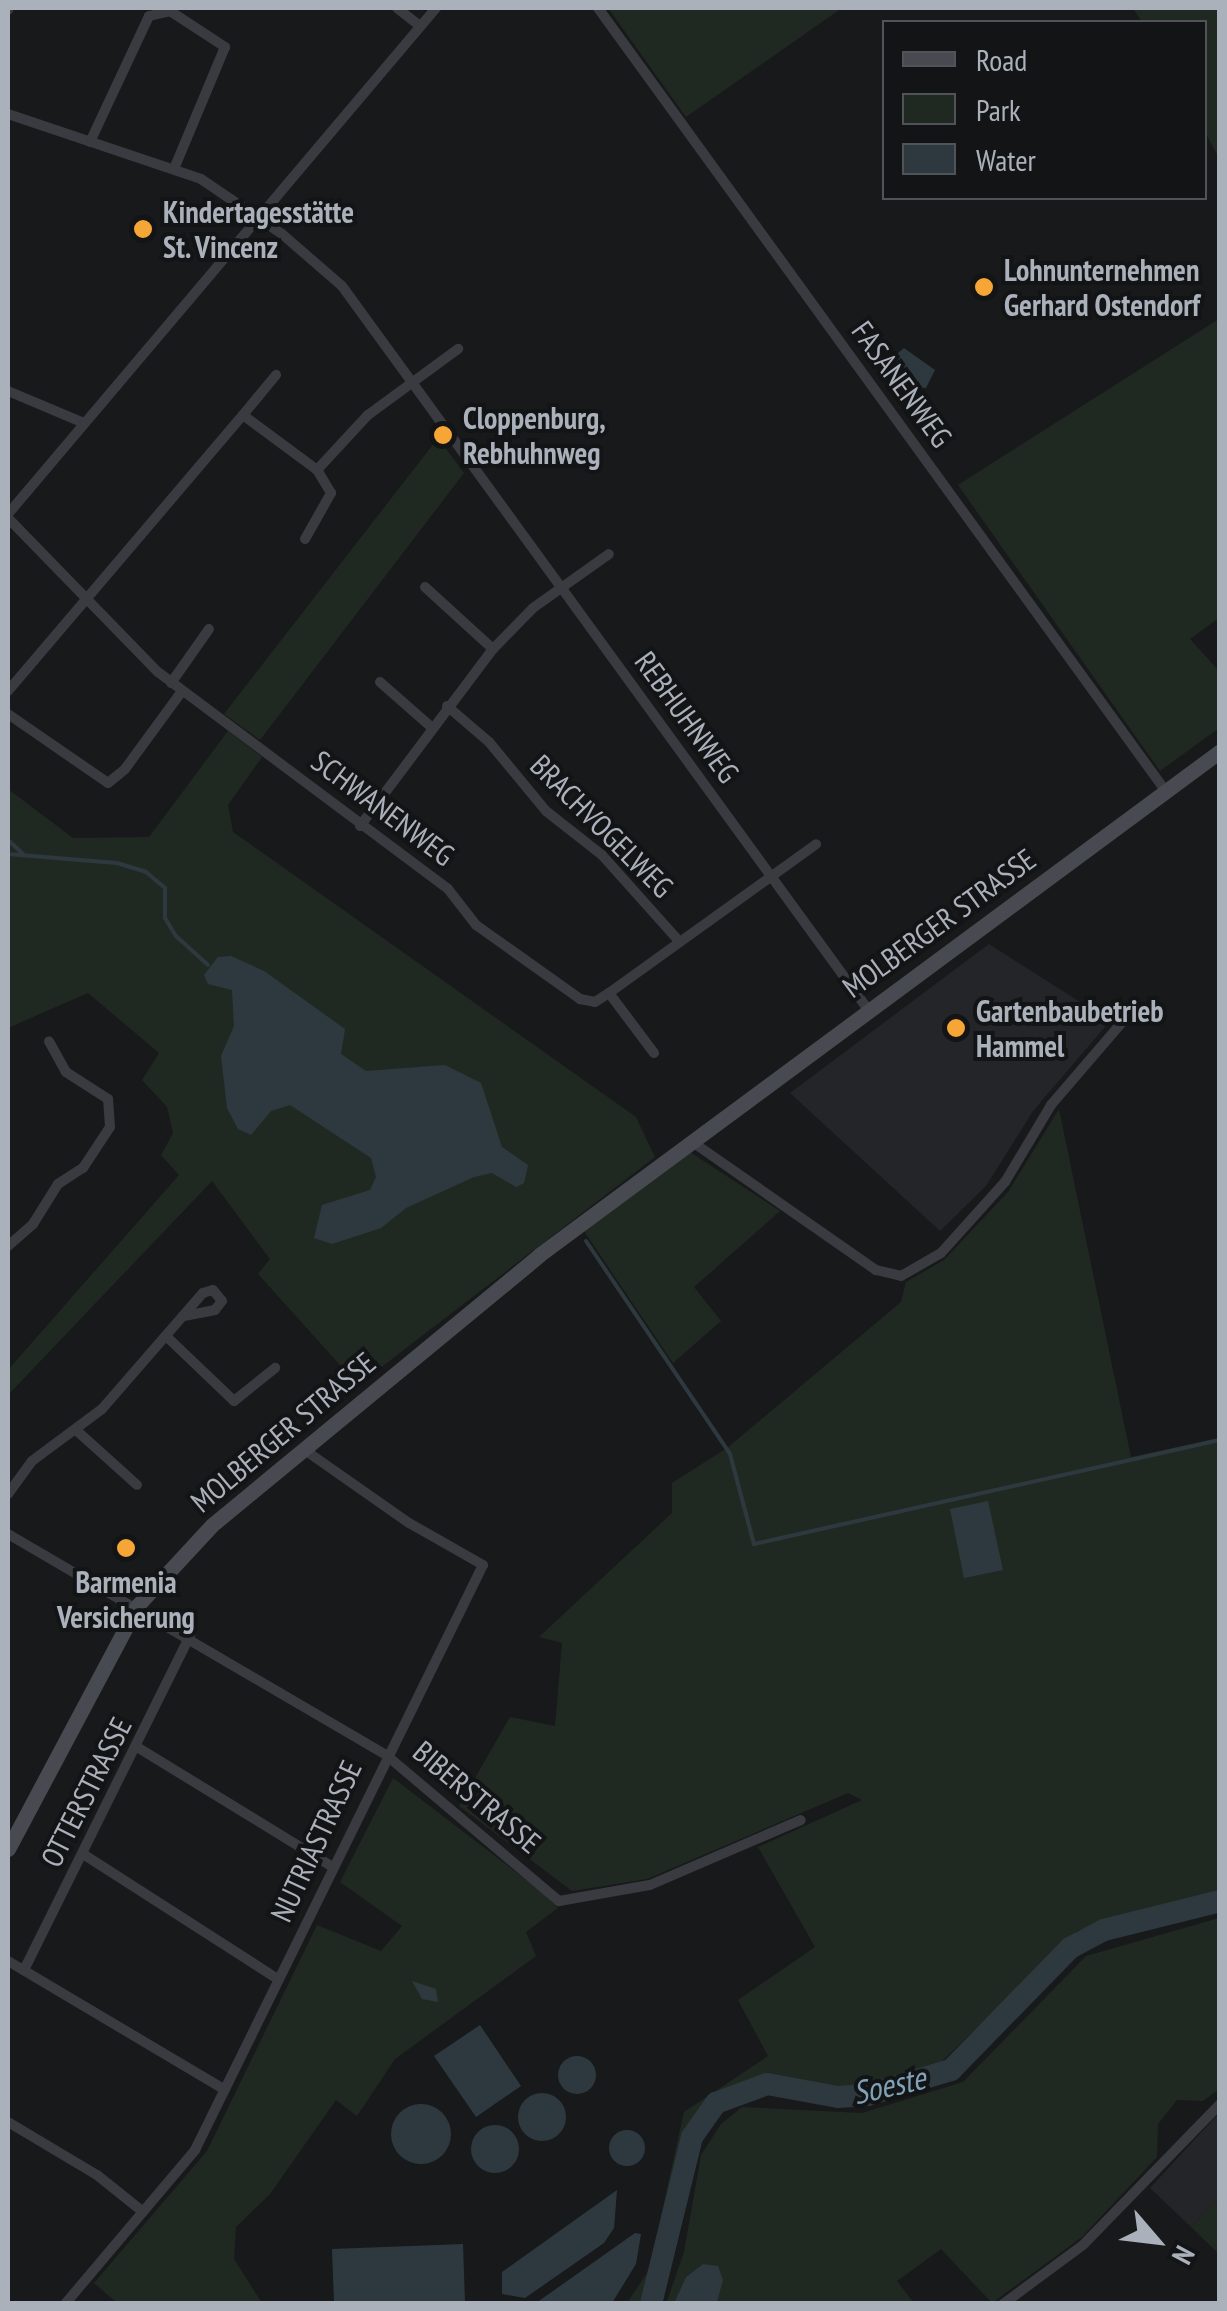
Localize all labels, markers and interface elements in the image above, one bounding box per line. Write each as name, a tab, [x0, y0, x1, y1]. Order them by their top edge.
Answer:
legend	[882, 20, 1207, 200]
text: Road	[976, 40, 1027, 79]
text: Park	[976, 90, 1021, 129]
text: Water	[976, 140, 1036, 179]
place label: Kindertagesstätte St. Vincenz	[163, 194, 354, 264]
marker: Kindertagesstätte St. Vincenz	[132, 218, 154, 240]
place label: Lohnunternehmen Gerhard Ostendorf	[1004, 252, 1200, 322]
marker: Lohnunternehmen Gerhard Ostendorf	[973, 276, 995, 298]
street label: FASANENWEG	[844, 314, 960, 454]
place label: Cloppenburg, Rebhuhnweg	[463, 400, 606, 470]
marker: Cloppenburg, Rebhuhnweg	[432, 424, 454, 446]
street label: REBHUHNWEG	[627, 644, 747, 790]
street label: SCHWANENWEG	[305, 743, 461, 873]
street label: BRACHVOGELWEG	[523, 747, 681, 905]
street label: MOLBERGER STRASSE	[836, 841, 1042, 1005]
place label: Gartenbaubetrieb Hammel	[976, 993, 1164, 1064]
marker: Gartenbaubetrieb Hammel	[945, 1017, 967, 1039]
street label: MOLBERGER STRASSE	[183, 1344, 383, 1520]
marker: Barmenia Versicherung	[115, 1537, 137, 1559]
place label: Barmenia Versicherung	[57, 1564, 195, 1634]
street label: OTTERSTRASSE	[33, 1711, 139, 1873]
street label: BIBERSTRASSE	[406, 1733, 548, 1861]
street label: NUTRIASTRASSE	[263, 1755, 369, 1927]
water label: Soeste	[849, 2058, 929, 2112]
north arrow	[1107, 2191, 1207, 2291]
text: N	[1164, 2240, 1204, 2271]

